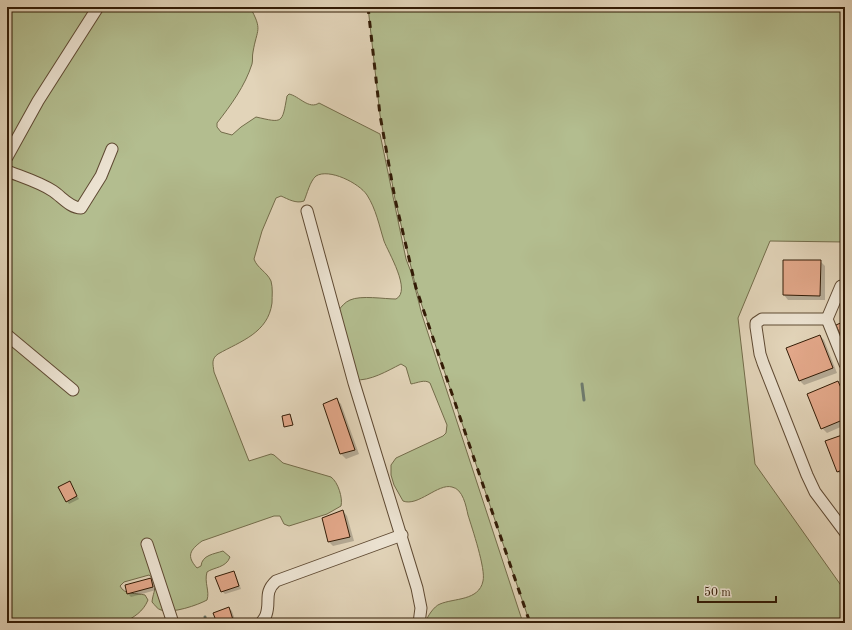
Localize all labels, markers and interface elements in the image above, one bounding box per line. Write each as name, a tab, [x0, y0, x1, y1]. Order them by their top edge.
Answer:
scale bar	[698, 578, 776, 604]
text: 50 m	[704, 586, 731, 599]

